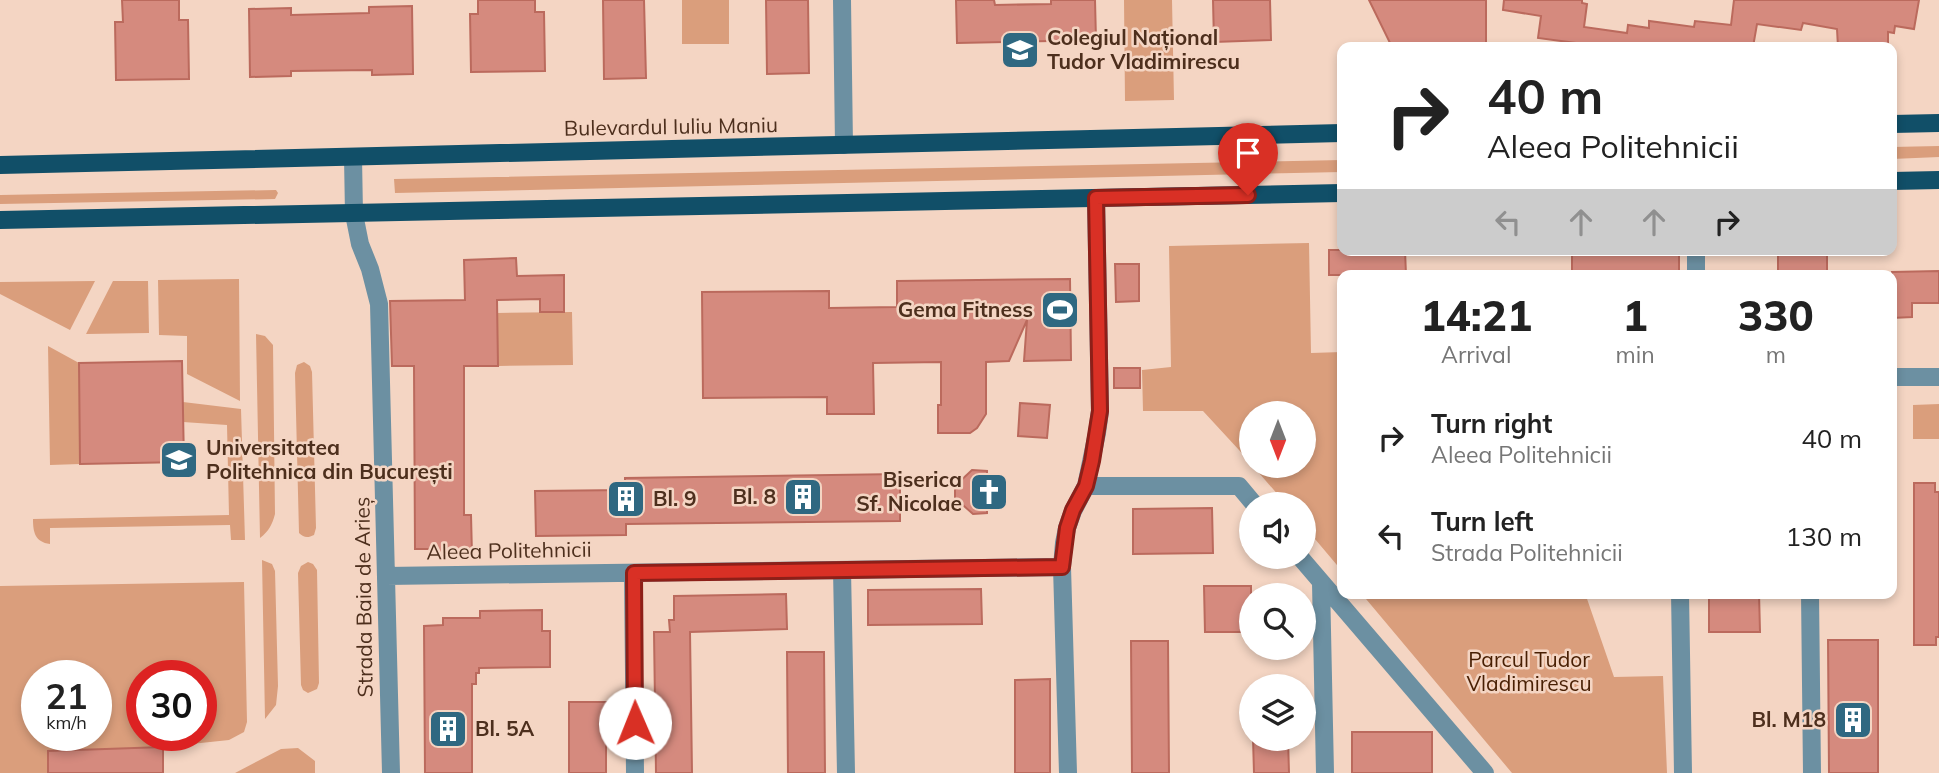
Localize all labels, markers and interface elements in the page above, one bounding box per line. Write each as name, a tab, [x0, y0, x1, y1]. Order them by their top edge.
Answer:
place label: Colegiul Național Tudor Vladimirescu	[1047, 24, 1240, 74]
school or university icon: Colegiul Național Tudor Vladimirescu	[999, 29, 1041, 71]
text: 40 m	[1487, 65, 1603, 126]
icon: right	[1372, 70, 1463, 161]
street label: Bulevardul Iuliu Maniu	[564, 111, 778, 141]
pin	[1218, 123, 1278, 195]
text: Aleea Politehnicii	[1487, 126, 1739, 166]
icon: arrive	[1229, 134, 1267, 172]
icon: left	[1489, 203, 1527, 241]
icon: ahead	[1562, 203, 1600, 241]
icon: ahead	[1635, 203, 1673, 241]
icon: right	[1708, 203, 1746, 241]
sports icon: Gema Fitness	[1039, 289, 1081, 331]
text: 14:21	[1420, 289, 1532, 342]
text: 1	[1622, 289, 1648, 342]
text: 330	[1738, 289, 1814, 342]
place label: Gema Fitness	[898, 296, 1033, 322]
text: Arrival	[1441, 340, 1511, 369]
text: min	[1615, 340, 1655, 369]
text: m	[1766, 340, 1786, 369]
north arrow	[1239, 401, 1316, 478]
map controls	[1239, 401, 1316, 751]
text: Turn right	[1431, 407, 1552, 440]
icon: right	[1372, 419, 1410, 457]
text: 40 m	[1801, 422, 1862, 455]
place label: Universitatea Politehnica din București	[206, 434, 453, 485]
school or university icon: Universitatea Politehnica din București	[158, 439, 200, 481]
text: Aleea Politehnicii	[1431, 440, 1612, 469]
place label: Biserica Sf. Nicolae	[856, 466, 962, 516]
church icon: Biserica Sf. Nicolae	[968, 471, 1010, 513]
building icon: Bl. 8	[782, 476, 824, 518]
building icon: Bl. 9	[605, 478, 647, 520]
place label: Bl. 8	[732, 483, 776, 509]
place label: Bl. 9	[653, 485, 697, 511]
button: sound	[1239, 492, 1316, 569]
street label: Strada Baia de Arieș	[348, 497, 379, 698]
text: Turn left	[1431, 505, 1533, 538]
icon: left	[1372, 517, 1410, 555]
text: 130 m	[1786, 520, 1862, 553]
street label: Aleea Politehnicii	[426, 536, 592, 564]
text: Strada Politehnicii	[1431, 538, 1623, 567]
button: search	[1239, 583, 1316, 660]
park label: Parcul Tudor Vladimirescu	[1466, 646, 1592, 696]
speed limit sign: 30	[126, 660, 217, 751]
text: 21	[45, 674, 88, 718]
button: layers	[1239, 674, 1316, 751]
position arrow	[598, 686, 672, 760]
building icon: Bl. M18	[1832, 699, 1874, 741]
place label: Bl. M18	[1752, 706, 1826, 732]
building icon: Bl. 5A	[427, 708, 469, 750]
text: km/h	[46, 711, 87, 734]
place label: Bl. 5A	[475, 715, 535, 741]

